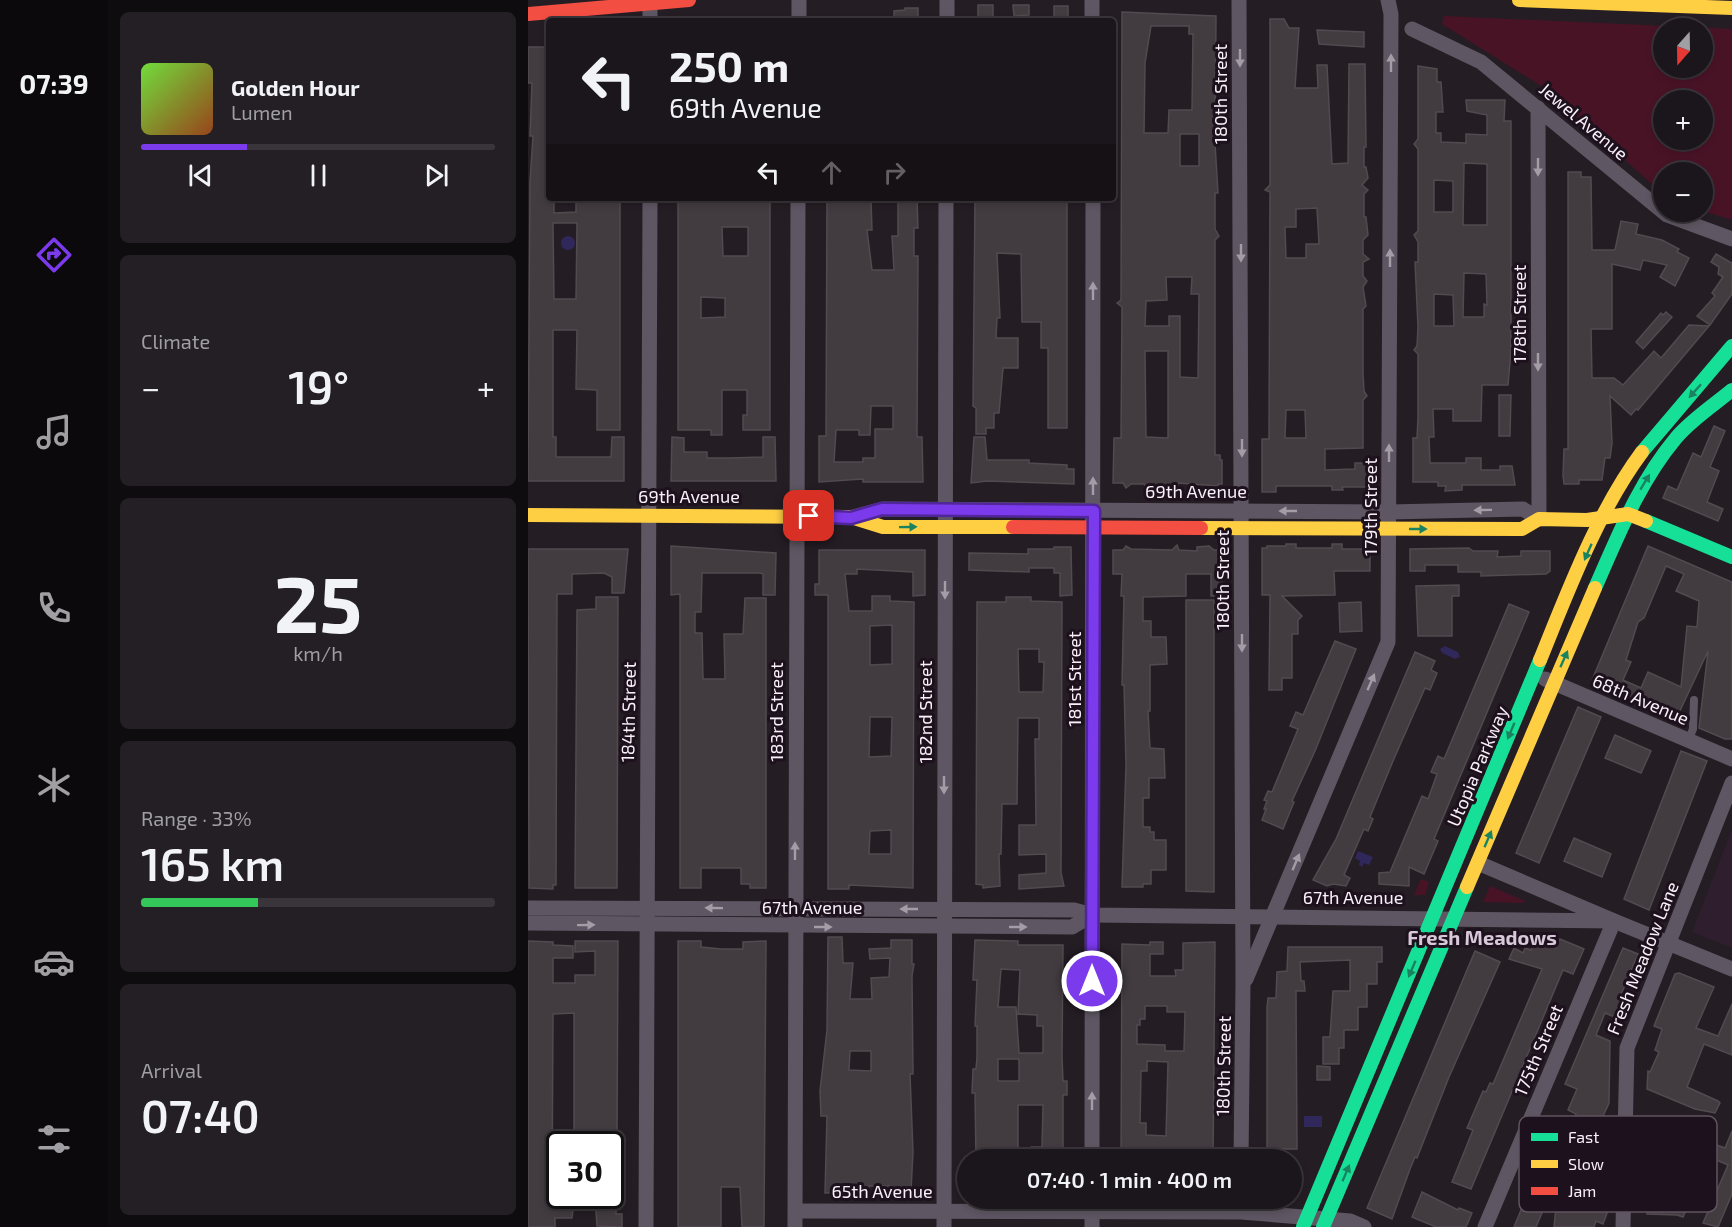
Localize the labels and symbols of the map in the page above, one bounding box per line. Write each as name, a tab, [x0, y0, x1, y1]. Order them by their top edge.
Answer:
north arrow	[1653, 18, 1713, 78]
street label: 180th Street	[1209, 44, 1231, 144]
one-way arrow	[1235, 49, 1245, 68]
one-way arrow	[1386, 54, 1396, 73]
street label: Jewel Avenue	[1535, 78, 1633, 164]
one-way arrow	[1533, 157, 1543, 176]
one-way arrow	[1236, 244, 1246, 263]
one-way arrow	[1385, 249, 1395, 268]
street label: 178th Street	[1508, 265, 1530, 363]
one-way arrow	[1088, 282, 1098, 301]
one-way arrow	[1533, 352, 1543, 371]
one-way arrow	[1689, 383, 1702, 398]
one-way arrow	[1237, 439, 1247, 458]
one-way arrow	[1384, 444, 1394, 463]
street label: 179th Street	[1359, 458, 1381, 556]
one-way arrow	[1640, 473, 1650, 490]
one-way arrow	[1088, 477, 1098, 496]
street label: 69th Avenue	[1145, 480, 1247, 502]
street label: 69th Avenue	[638, 485, 740, 507]
pin	[783, 490, 834, 541]
one-way arrow	[1474, 505, 1493, 515]
one-way arrow	[1279, 506, 1298, 516]
one-way arrow	[898, 522, 917, 532]
one-way arrow	[1408, 524, 1427, 534]
street label: 180th Street	[1211, 530, 1233, 630]
one-way arrow	[1584, 544, 1593, 561]
one-way arrow	[940, 580, 950, 599]
street label: 181st Street	[1063, 631, 1085, 727]
one-way arrow	[1237, 634, 1247, 653]
one-way arrow	[1559, 651, 1568, 668]
street label: 182nd Street	[914, 660, 936, 764]
street label: 184th Street	[616, 661, 640, 762]
street label: 183rd Street	[765, 662, 787, 762]
street label: 68th Avenue	[1590, 669, 1692, 729]
one-way arrow	[1366, 673, 1376, 691]
street label: Utopia Parkway	[1442, 702, 1512, 830]
one-way arrow	[1506, 723, 1516, 741]
one-way arrow	[939, 775, 949, 794]
one-way arrow	[1484, 830, 1493, 848]
one-way arrow	[790, 842, 800, 861]
one-way arrow	[1291, 853, 1301, 871]
street label: Fresh Meadow Lane	[1601, 878, 1683, 1038]
street label: 67th Avenue	[1303, 886, 1403, 908]
street label: 67th Avenue	[762, 896, 862, 918]
one-way arrow	[704, 903, 723, 913]
one-way arrow	[899, 904, 918, 914]
one-way arrow	[577, 920, 596, 929]
one-way arrow	[814, 922, 833, 932]
one-way arrow	[1009, 922, 1028, 932]
district label: Fresh Meadows	[1407, 925, 1557, 949]
position arrow	[1060, 949, 1124, 1013]
one-way arrow	[1407, 961, 1417, 979]
street label: 175th Street	[1509, 1001, 1567, 1099]
street label: 180th Street	[1211, 1016, 1235, 1116]
one-way arrow	[1087, 1092, 1097, 1111]
legend	[1519, 1116, 1717, 1212]
text: Fast	[1568, 1127, 1599, 1146]
speed limit sign: 30	[546, 1131, 624, 1209]
text: Slow	[1568, 1154, 1604, 1173]
one-way arrow	[1342, 1164, 1351, 1182]
street label: 65th Avenue	[831, 1180, 933, 1202]
text: Jam	[1568, 1181, 1596, 1200]

